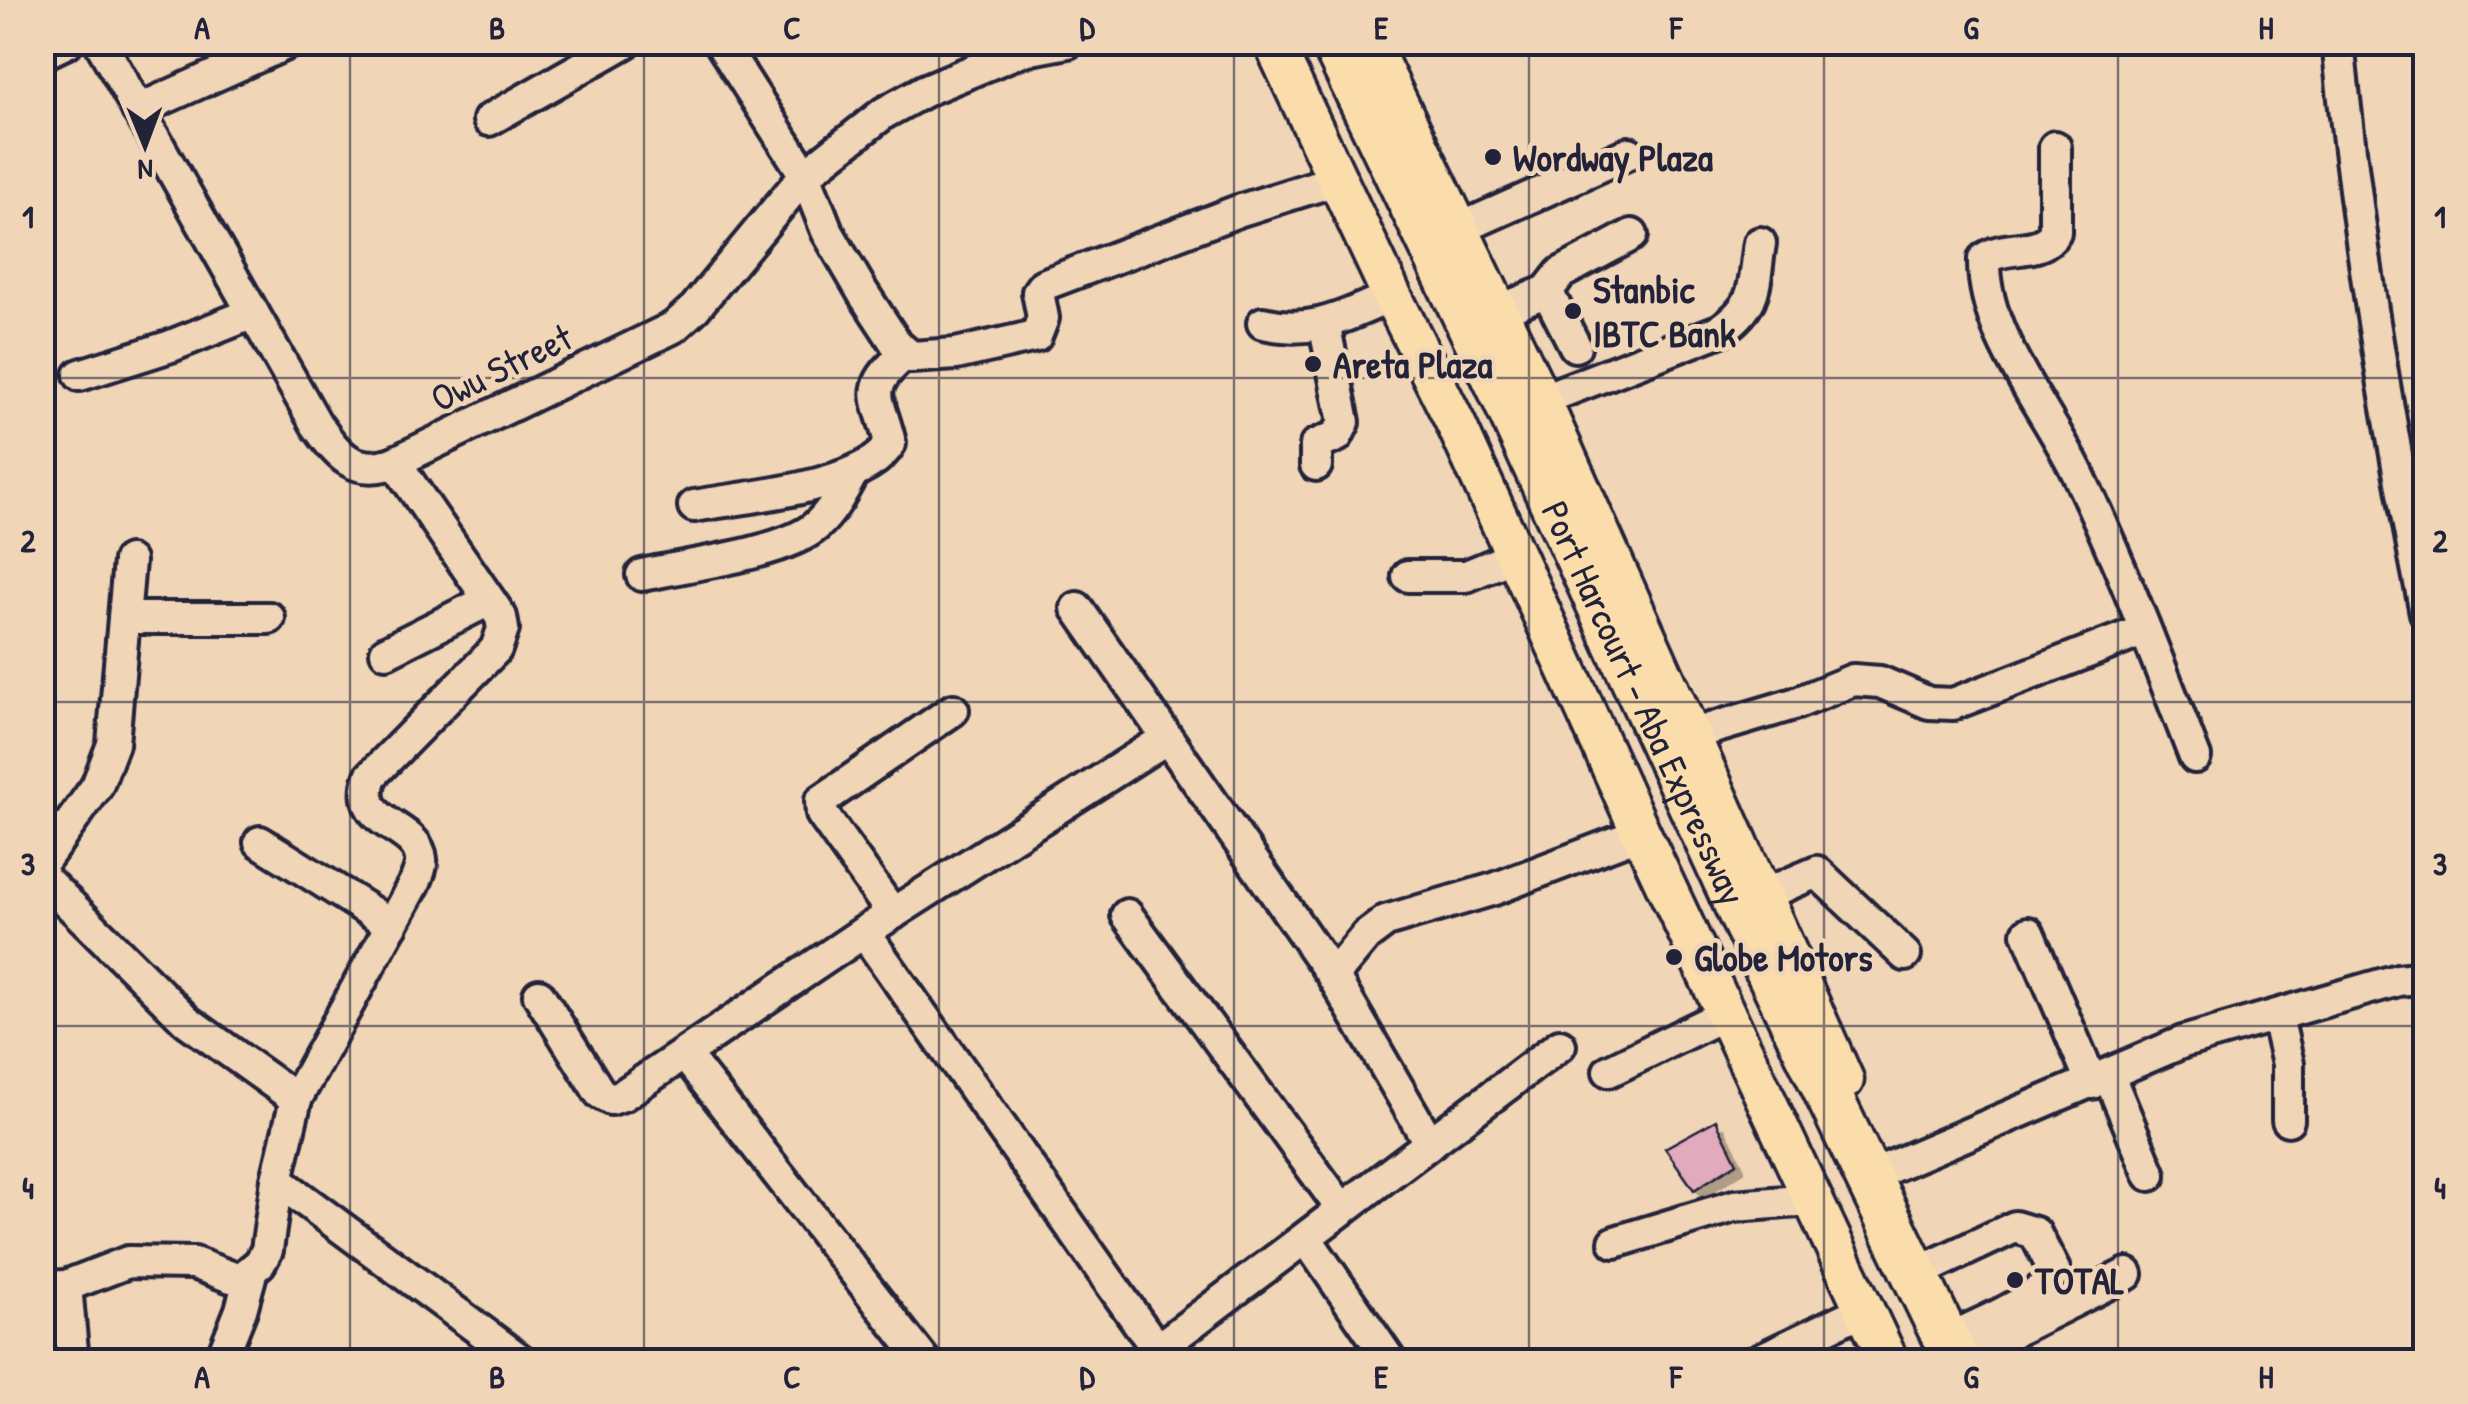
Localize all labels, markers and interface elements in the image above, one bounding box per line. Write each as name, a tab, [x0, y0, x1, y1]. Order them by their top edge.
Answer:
text: A	[194, 6, 210, 49]
text: B	[489, 6, 505, 49]
text: C	[783, 6, 801, 49]
text: D	[1079, 6, 1095, 49]
text: E	[1374, 6, 1389, 49]
text: F	[1669, 6, 1684, 49]
text: G	[1963, 6, 1979, 49]
text: H	[2259, 6, 2274, 49]
north arrow	[95, 95, 195, 195]
place label: Wordway Plaza	[1513, 131, 1713, 184]
marker: Wordway Plaza	[1482, 146, 1504, 168]
text: N	[138, 151, 153, 189]
text: 1	[22, 195, 34, 238]
text: 1	[2434, 195, 2446, 238]
place label: Stanbic IBTC Bank	[1593, 263, 1736, 359]
marker: Stanbic IBTC Bank	[1562, 300, 1584, 322]
street label: Owu Street	[422, 310, 581, 423]
place label: Areta Plaza	[1333, 338, 1493, 390]
marker: Areta Plaza	[1302, 353, 1324, 375]
street label: Port Harcourt - Aba Expressway	[1530, 492, 1760, 913]
text: 2	[21, 519, 37, 562]
text: 2	[2433, 519, 2449, 562]
text: 3	[21, 842, 35, 885]
text: 3	[2433, 842, 2447, 885]
place label: Globe Motors	[1694, 931, 1873, 983]
marker: Globe Motors	[1663, 946, 1685, 968]
text: 4	[22, 1166, 34, 1209]
text: 4	[2434, 1166, 2446, 1209]
place label: TOTAL	[2034, 1254, 2124, 1306]
marker: TOTAL	[2004, 1269, 2026, 1291]
text: A	[194, 1355, 210, 1398]
text: B	[489, 1355, 505, 1398]
text: C	[783, 1355, 801, 1398]
text: D	[1079, 1355, 1095, 1398]
text: E	[1374, 1355, 1389, 1398]
text: F	[1669, 1355, 1684, 1398]
text: G	[1963, 1355, 1979, 1398]
text: H	[2259, 1355, 2274, 1398]

